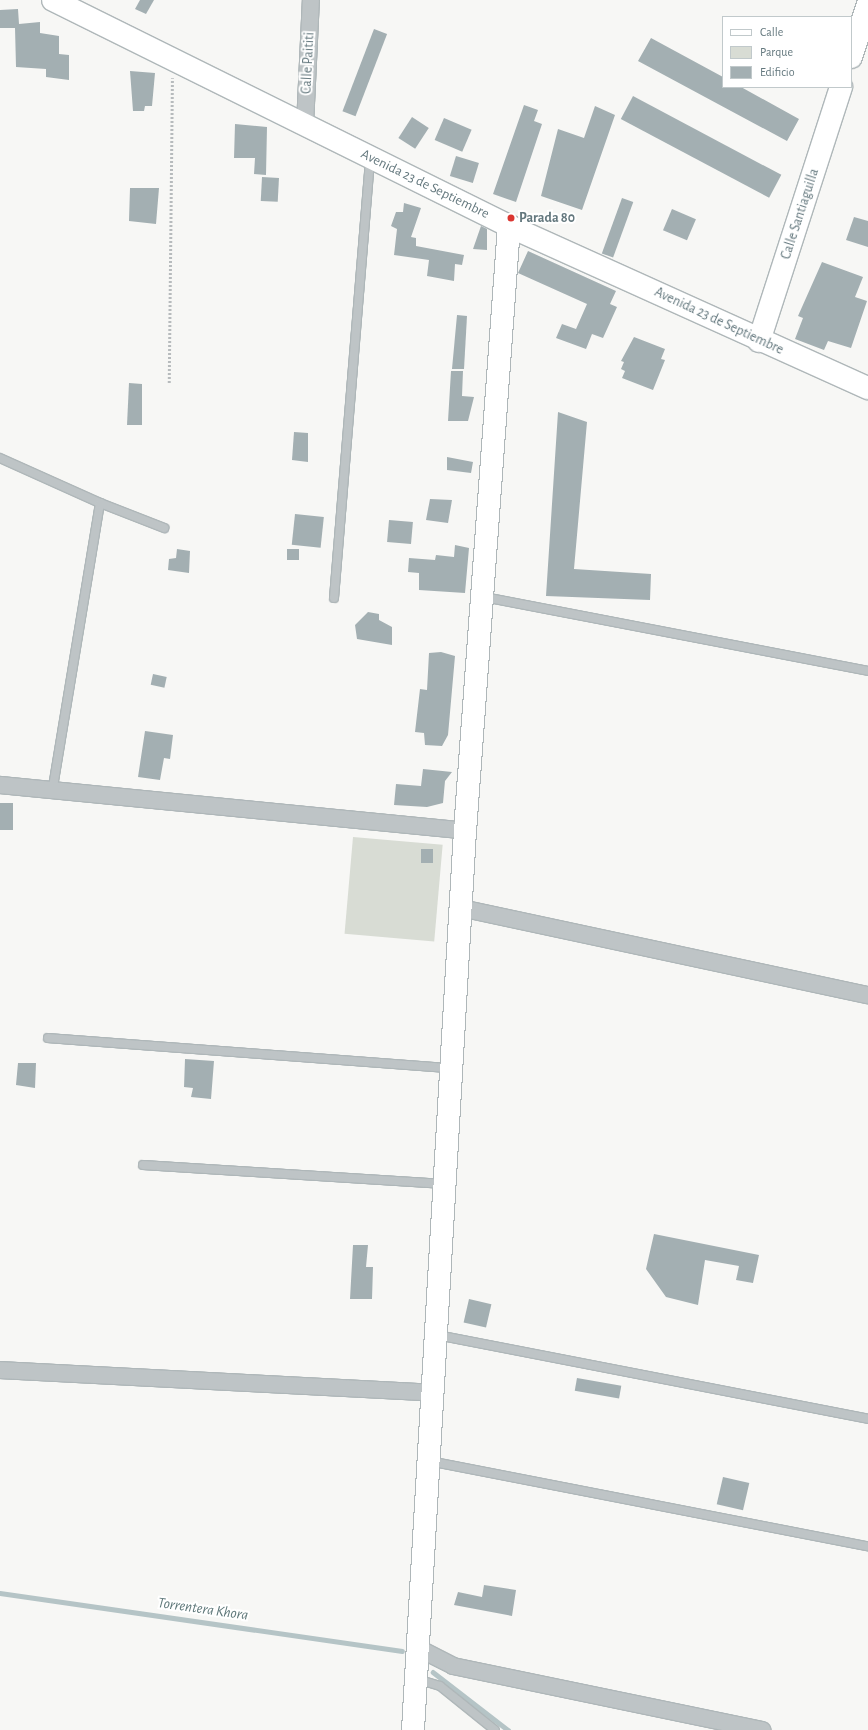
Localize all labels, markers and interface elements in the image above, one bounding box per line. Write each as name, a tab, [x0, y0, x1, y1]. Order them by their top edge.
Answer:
legend	[722, 16, 852, 88]
text: Calle	[760, 26, 783, 38]
street label: Calle Paititi	[298, 32, 318, 94]
text: Parque	[760, 46, 793, 58]
text: Edificio	[760, 66, 795, 78]
street label: Avenida 23 de Septiembre	[358, 146, 492, 222]
street label: Calle Santiaguilla	[777, 167, 823, 261]
place label: Parada 80	[519, 210, 575, 226]
marker: Parada 80	[506, 213, 516, 223]
street label: Avenida 23 de Septiembre	[652, 284, 786, 358]
water label: Torrentera Khora	[157, 1594, 249, 1624]

